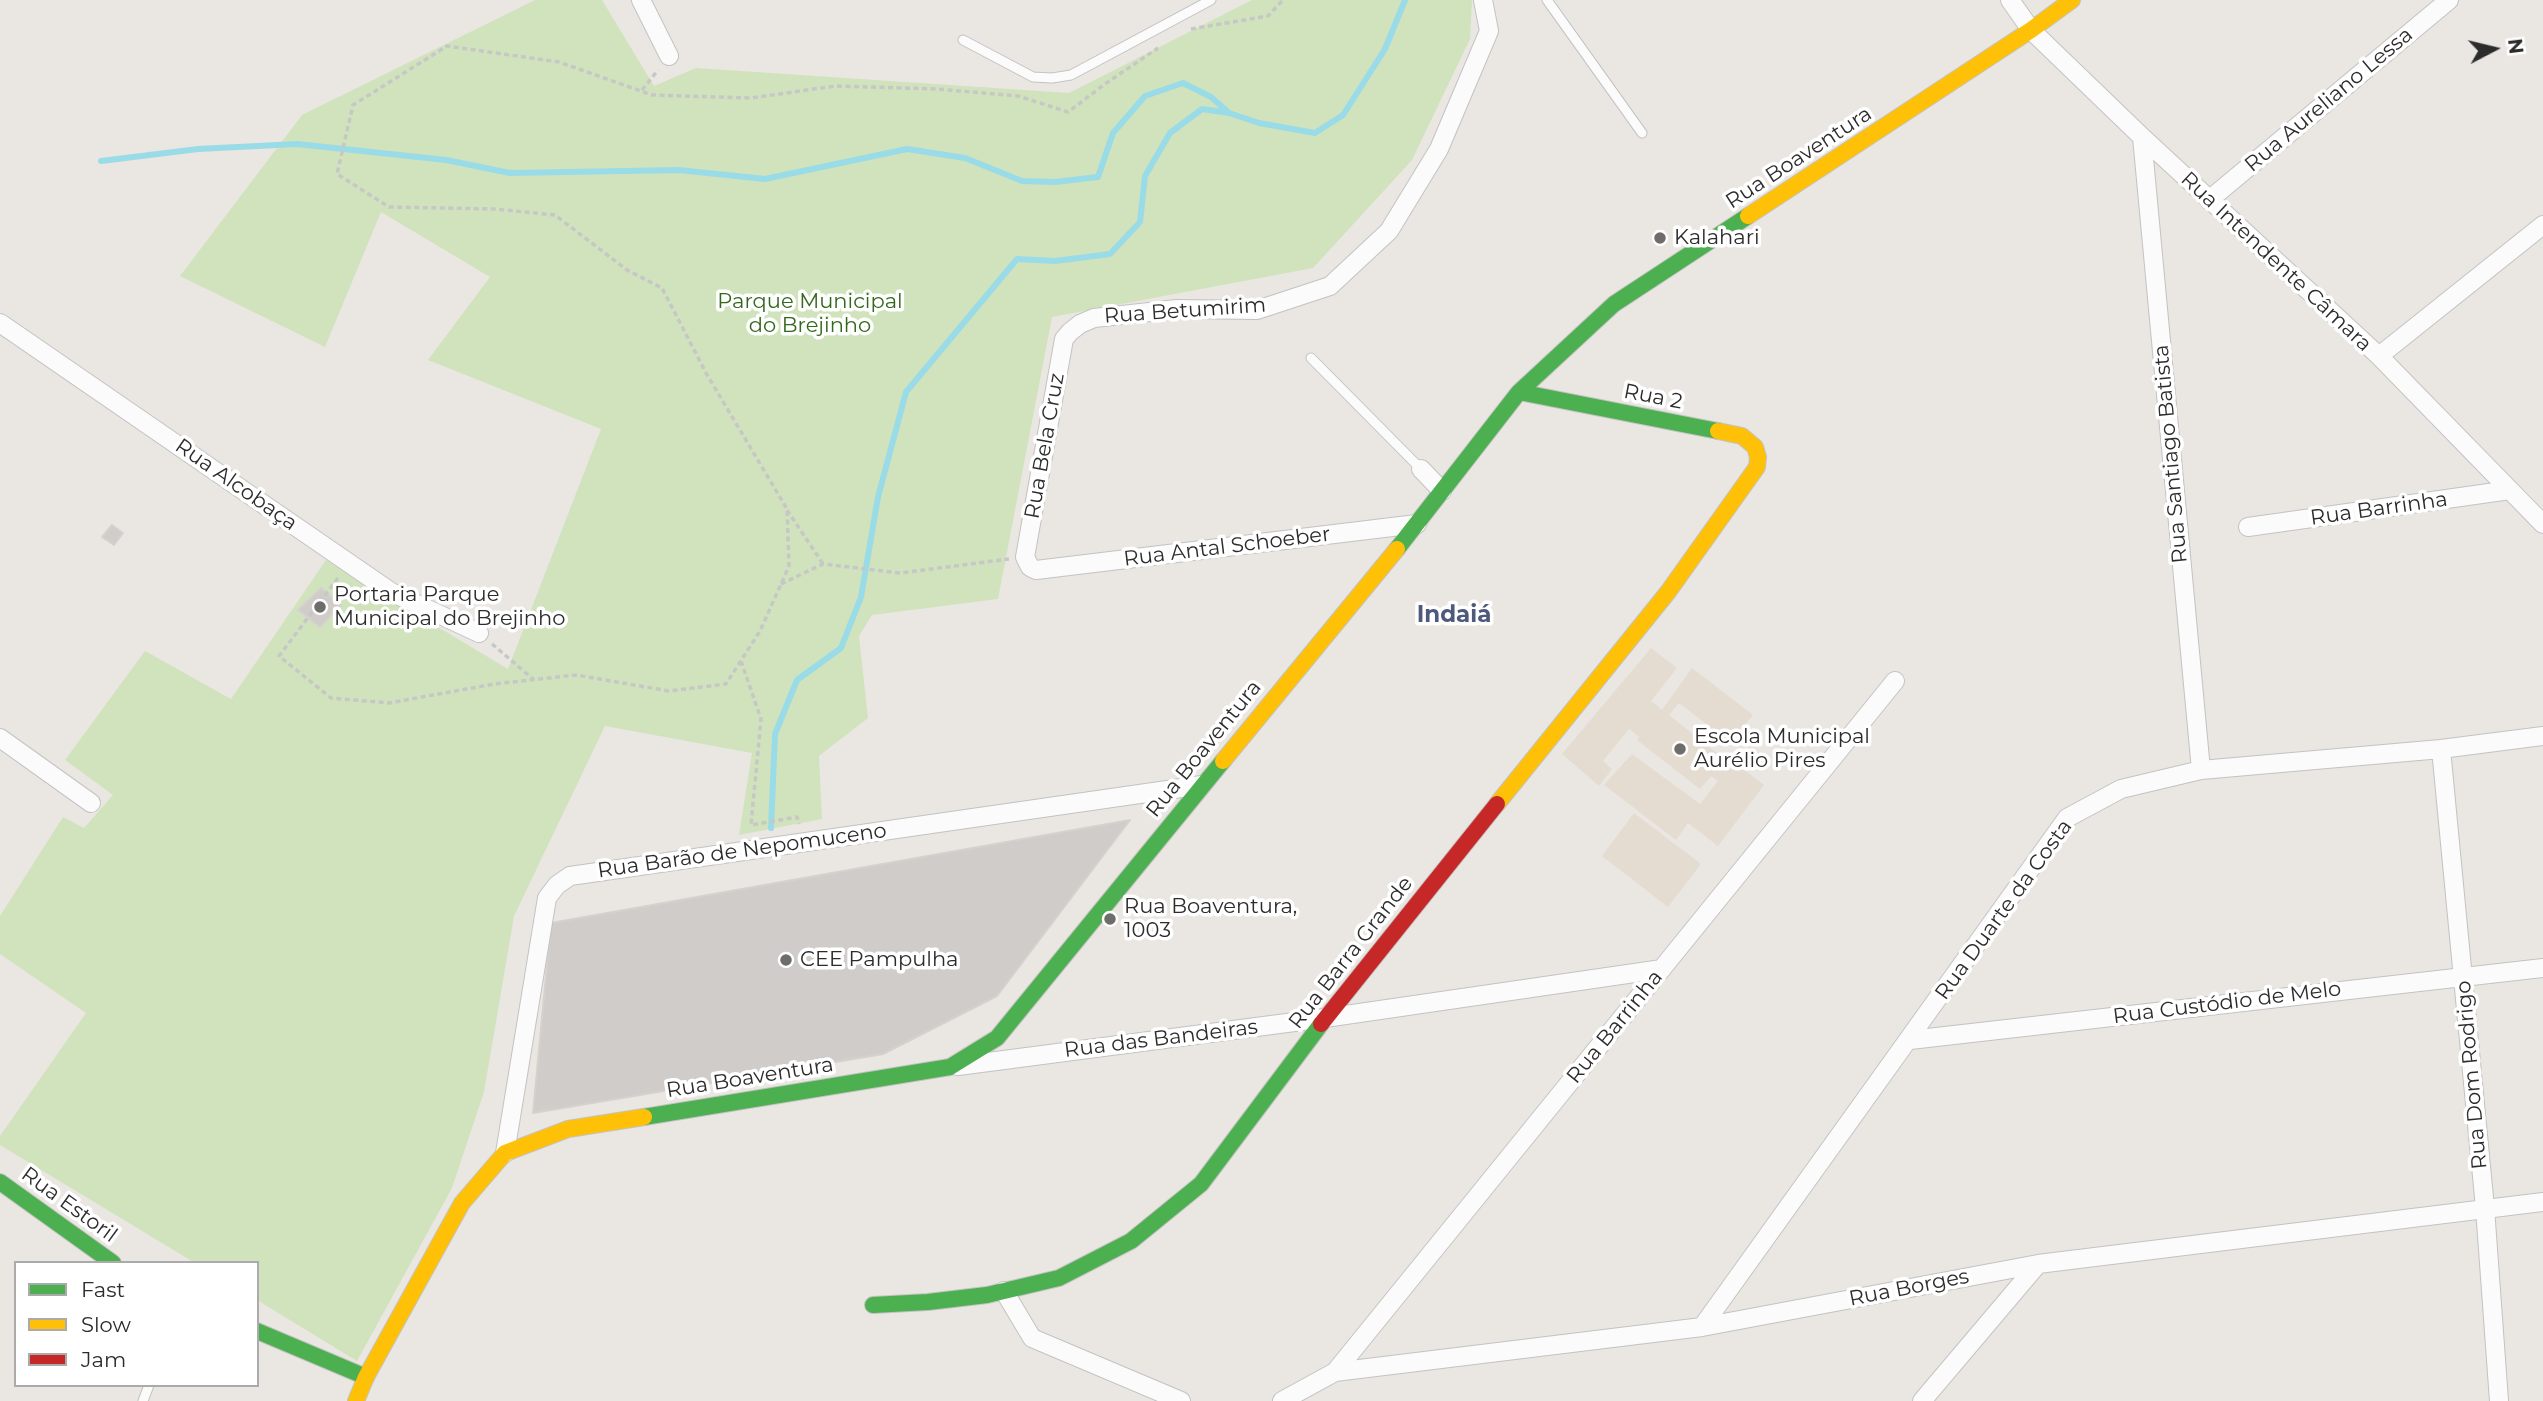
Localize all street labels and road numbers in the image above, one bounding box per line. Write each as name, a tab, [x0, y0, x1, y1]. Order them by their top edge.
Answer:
street label: Rua Aureliano Lessa	[2240, 22, 2418, 178]
street label: Rua Boaventura	[1721, 101, 1877, 215]
street label: Rua Intendente Câmara	[2175, 167, 2377, 357]
street label: Rua Betumirim	[1103, 293, 1267, 329]
street label: Rua Santiago Batista	[2149, 344, 2193, 564]
street label: Rua Bela Cruz	[1020, 371, 1070, 521]
street label: Rua 2	[1622, 379, 1684, 415]
street label: Rua Alcobaça	[170, 434, 302, 536]
street label: Rua Barrinha	[2309, 487, 2449, 531]
street label: Rua Antal Schoeber	[1122, 522, 1332, 572]
street label: Rua Boaventura	[1141, 675, 1267, 823]
street label: Rua Duarte da Costa	[1930, 815, 2078, 1005]
street label: Rua Barão de Nepomuceno	[596, 818, 888, 884]
street label: Rua Barra Grande	[1284, 872, 1418, 1034]
street label: Rua Barrinha	[1562, 965, 1668, 1089]
street label: Rua Custódio de Melo	[2111, 976, 2343, 1030]
street label: Rua Dom Rodrigo	[2451, 979, 2493, 1171]
street label: Rua das Bandeiras	[1063, 1015, 1259, 1063]
street label: Rua Boaventura	[665, 1052, 835, 1104]
street label: Rua Estoril	[16, 1162, 122, 1248]
street label: Rua Borges	[1847, 1264, 1971, 1312]

